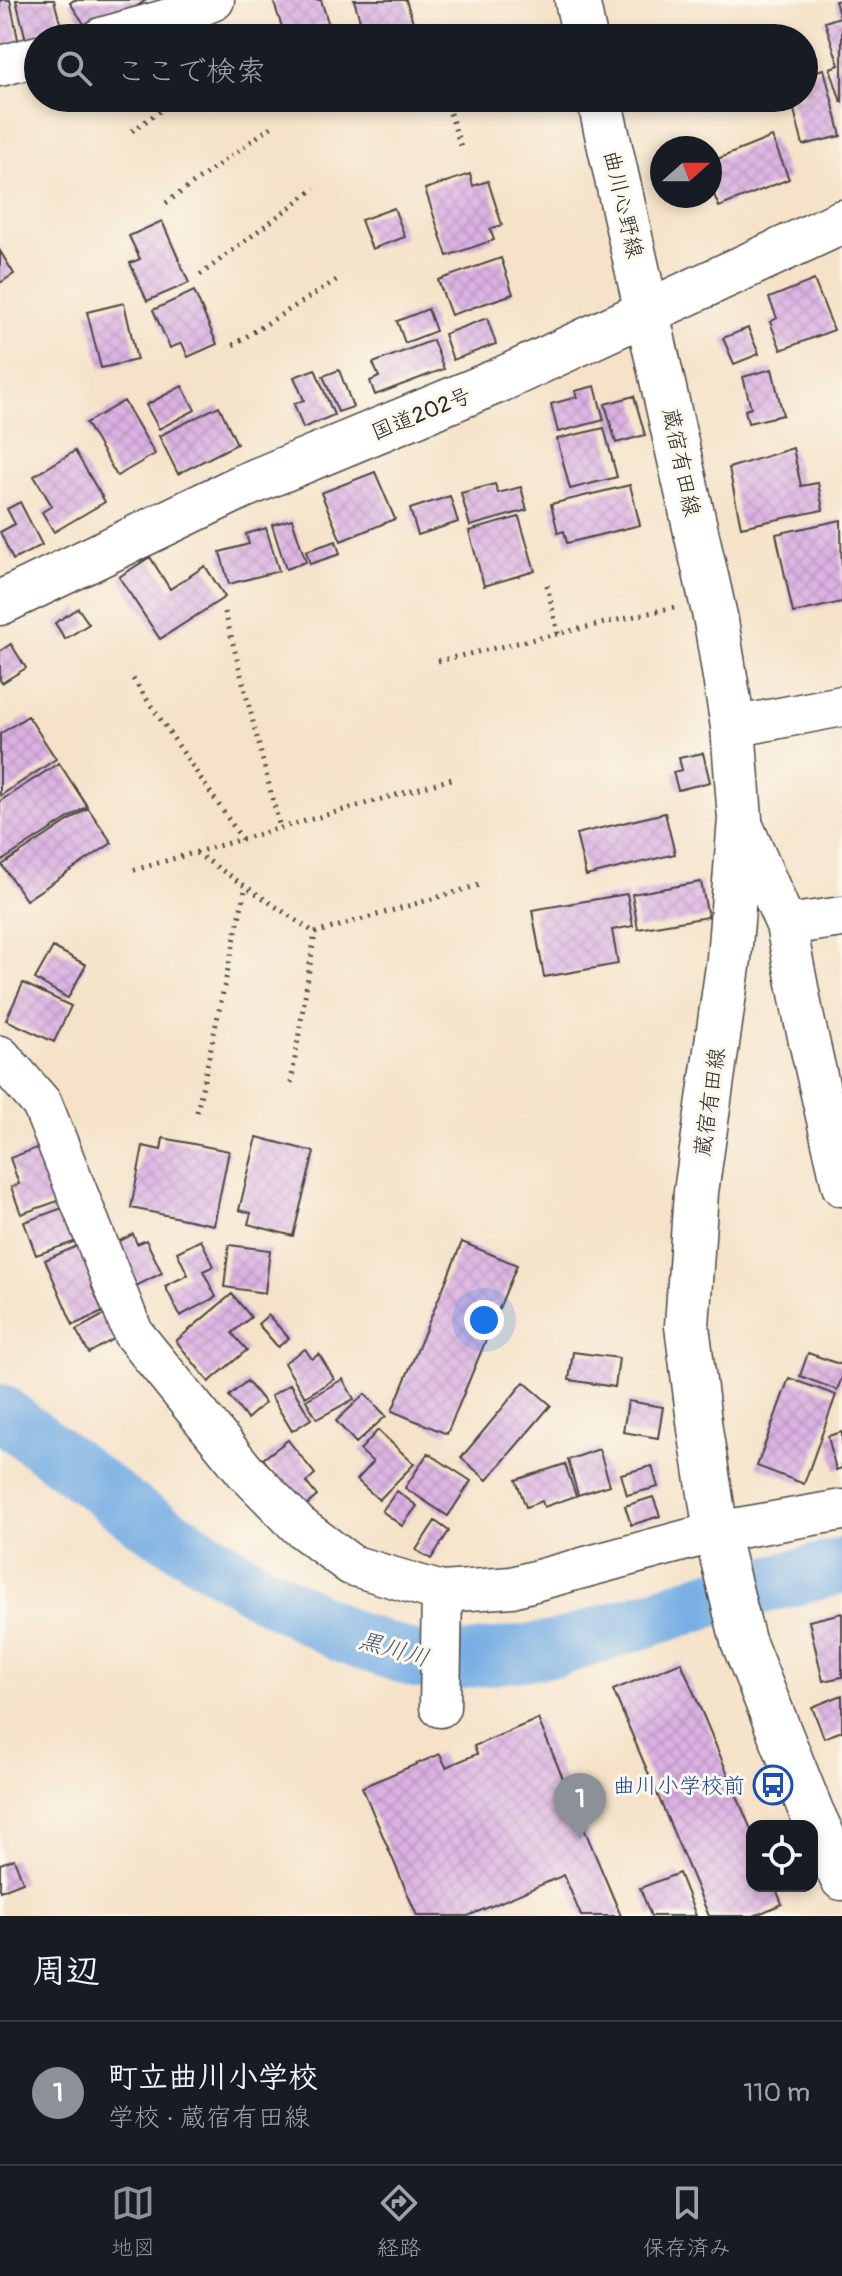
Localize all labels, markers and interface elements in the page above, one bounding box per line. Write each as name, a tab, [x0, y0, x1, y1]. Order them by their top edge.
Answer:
search box	[24, 24, 818, 112]
icon: search	[52, 46, 96, 90]
text: ここで検索	[116, 53, 266, 90]
north arrow	[650, 136, 722, 208]
street label: 曲川心野線	[597, 147, 649, 261]
street label: 国道202号	[367, 381, 476, 447]
street label: 蔵宿有田線	[656, 405, 706, 519]
street label: 蔵宿有田線	[688, 1046, 732, 1159]
your location	[464, 1300, 504, 1340]
water label: 黒川川	[355, 1626, 432, 1673]
bus stop icon: 曲川小学校前	[752, 1764, 794, 1806]
place label: 曲川小学校前	[613, 1772, 745, 1800]
pin: 1	[554, 1773, 606, 1839]
map controls	[746, 1820, 818, 1892]
button: locate	[746, 1820, 818, 1892]
text: 周辺	[32, 1950, 100, 1993]
text: 町立曲川小学校	[108, 2059, 318, 2096]
text: 1	[53, 2077, 63, 2109]
text: 110 m	[743, 2077, 810, 2109]
text: 学校 · 蔵宿有田線	[108, 2102, 310, 2134]
tab: 地図	[111, 2181, 155, 2262]
tab: 経路	[377, 2181, 421, 2262]
tab: 保存済み	[643, 2181, 731, 2262]

